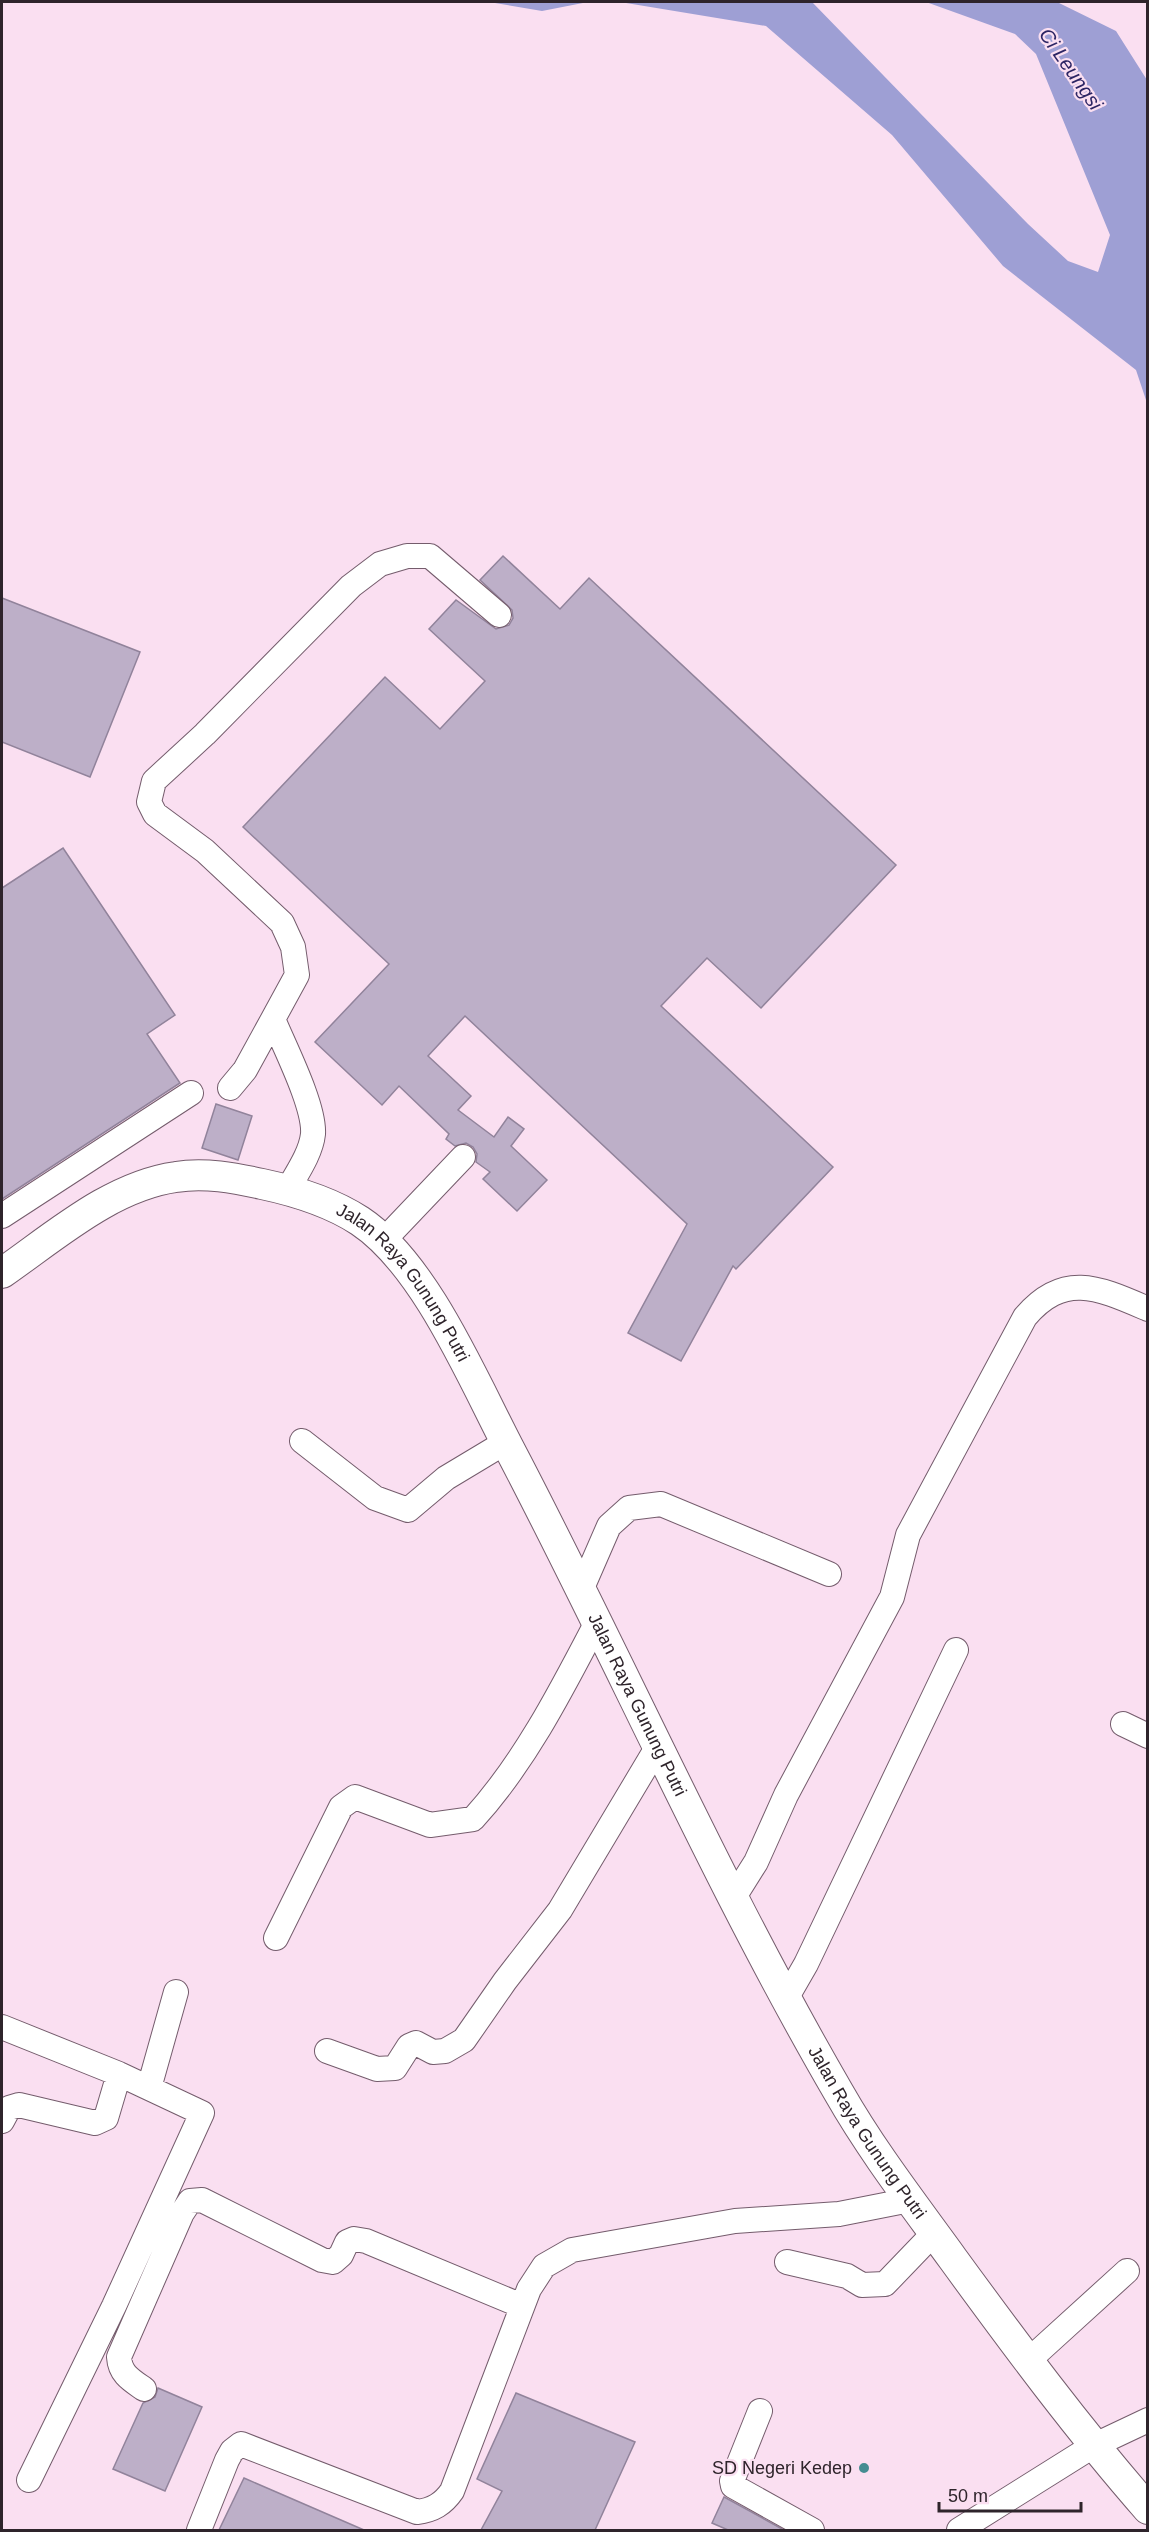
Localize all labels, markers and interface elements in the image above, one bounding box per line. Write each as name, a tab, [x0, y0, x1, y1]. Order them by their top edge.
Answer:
water label: Ci Leungsi	[1035, 24, 1107, 114]
street label: Jalan Raya Gunung Putri	[333, 1200, 473, 1365]
street label: Jalan Raya Gunung Putri	[584, 1610, 691, 1799]
street label: Jalan Raya Gunung Putri	[804, 2043, 930, 2223]
place label: SD Negeri Kedep	[712, 2458, 852, 2478]
marker: SD Negeri Kedep	[857, 2461, 871, 2475]
scale bar	[939, 2475, 1082, 2513]
text: 50 m	[948, 2486, 988, 2506]

